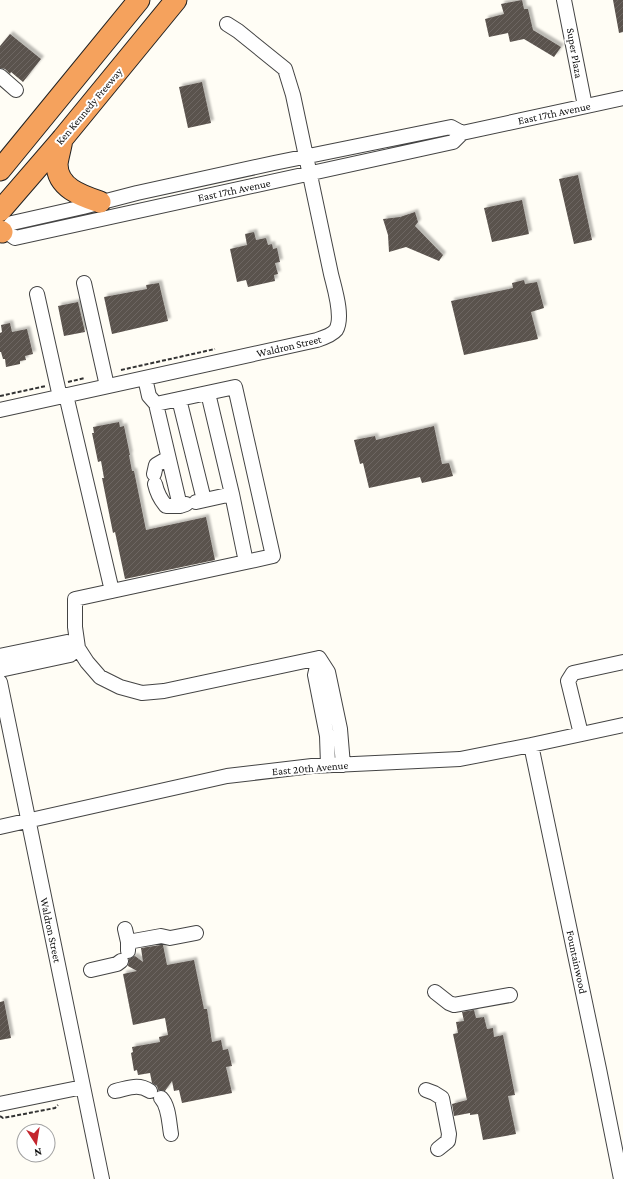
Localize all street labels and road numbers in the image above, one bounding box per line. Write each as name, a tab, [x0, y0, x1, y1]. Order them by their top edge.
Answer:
street label: Super Plaza	[564, 27, 585, 79]
street label: Ken Kennedy Freeway	[53, 65, 126, 147]
street label: East 17th Avenue	[517, 99, 591, 127]
street label: East 17th Avenue	[197, 176, 271, 204]
street label: Waldron Street	[255, 333, 323, 359]
street label: East 20th Avenue	[271, 759, 349, 777]
street label: Waldron Street	[38, 896, 64, 964]
street label: Fountainwood	[564, 929, 590, 995]

